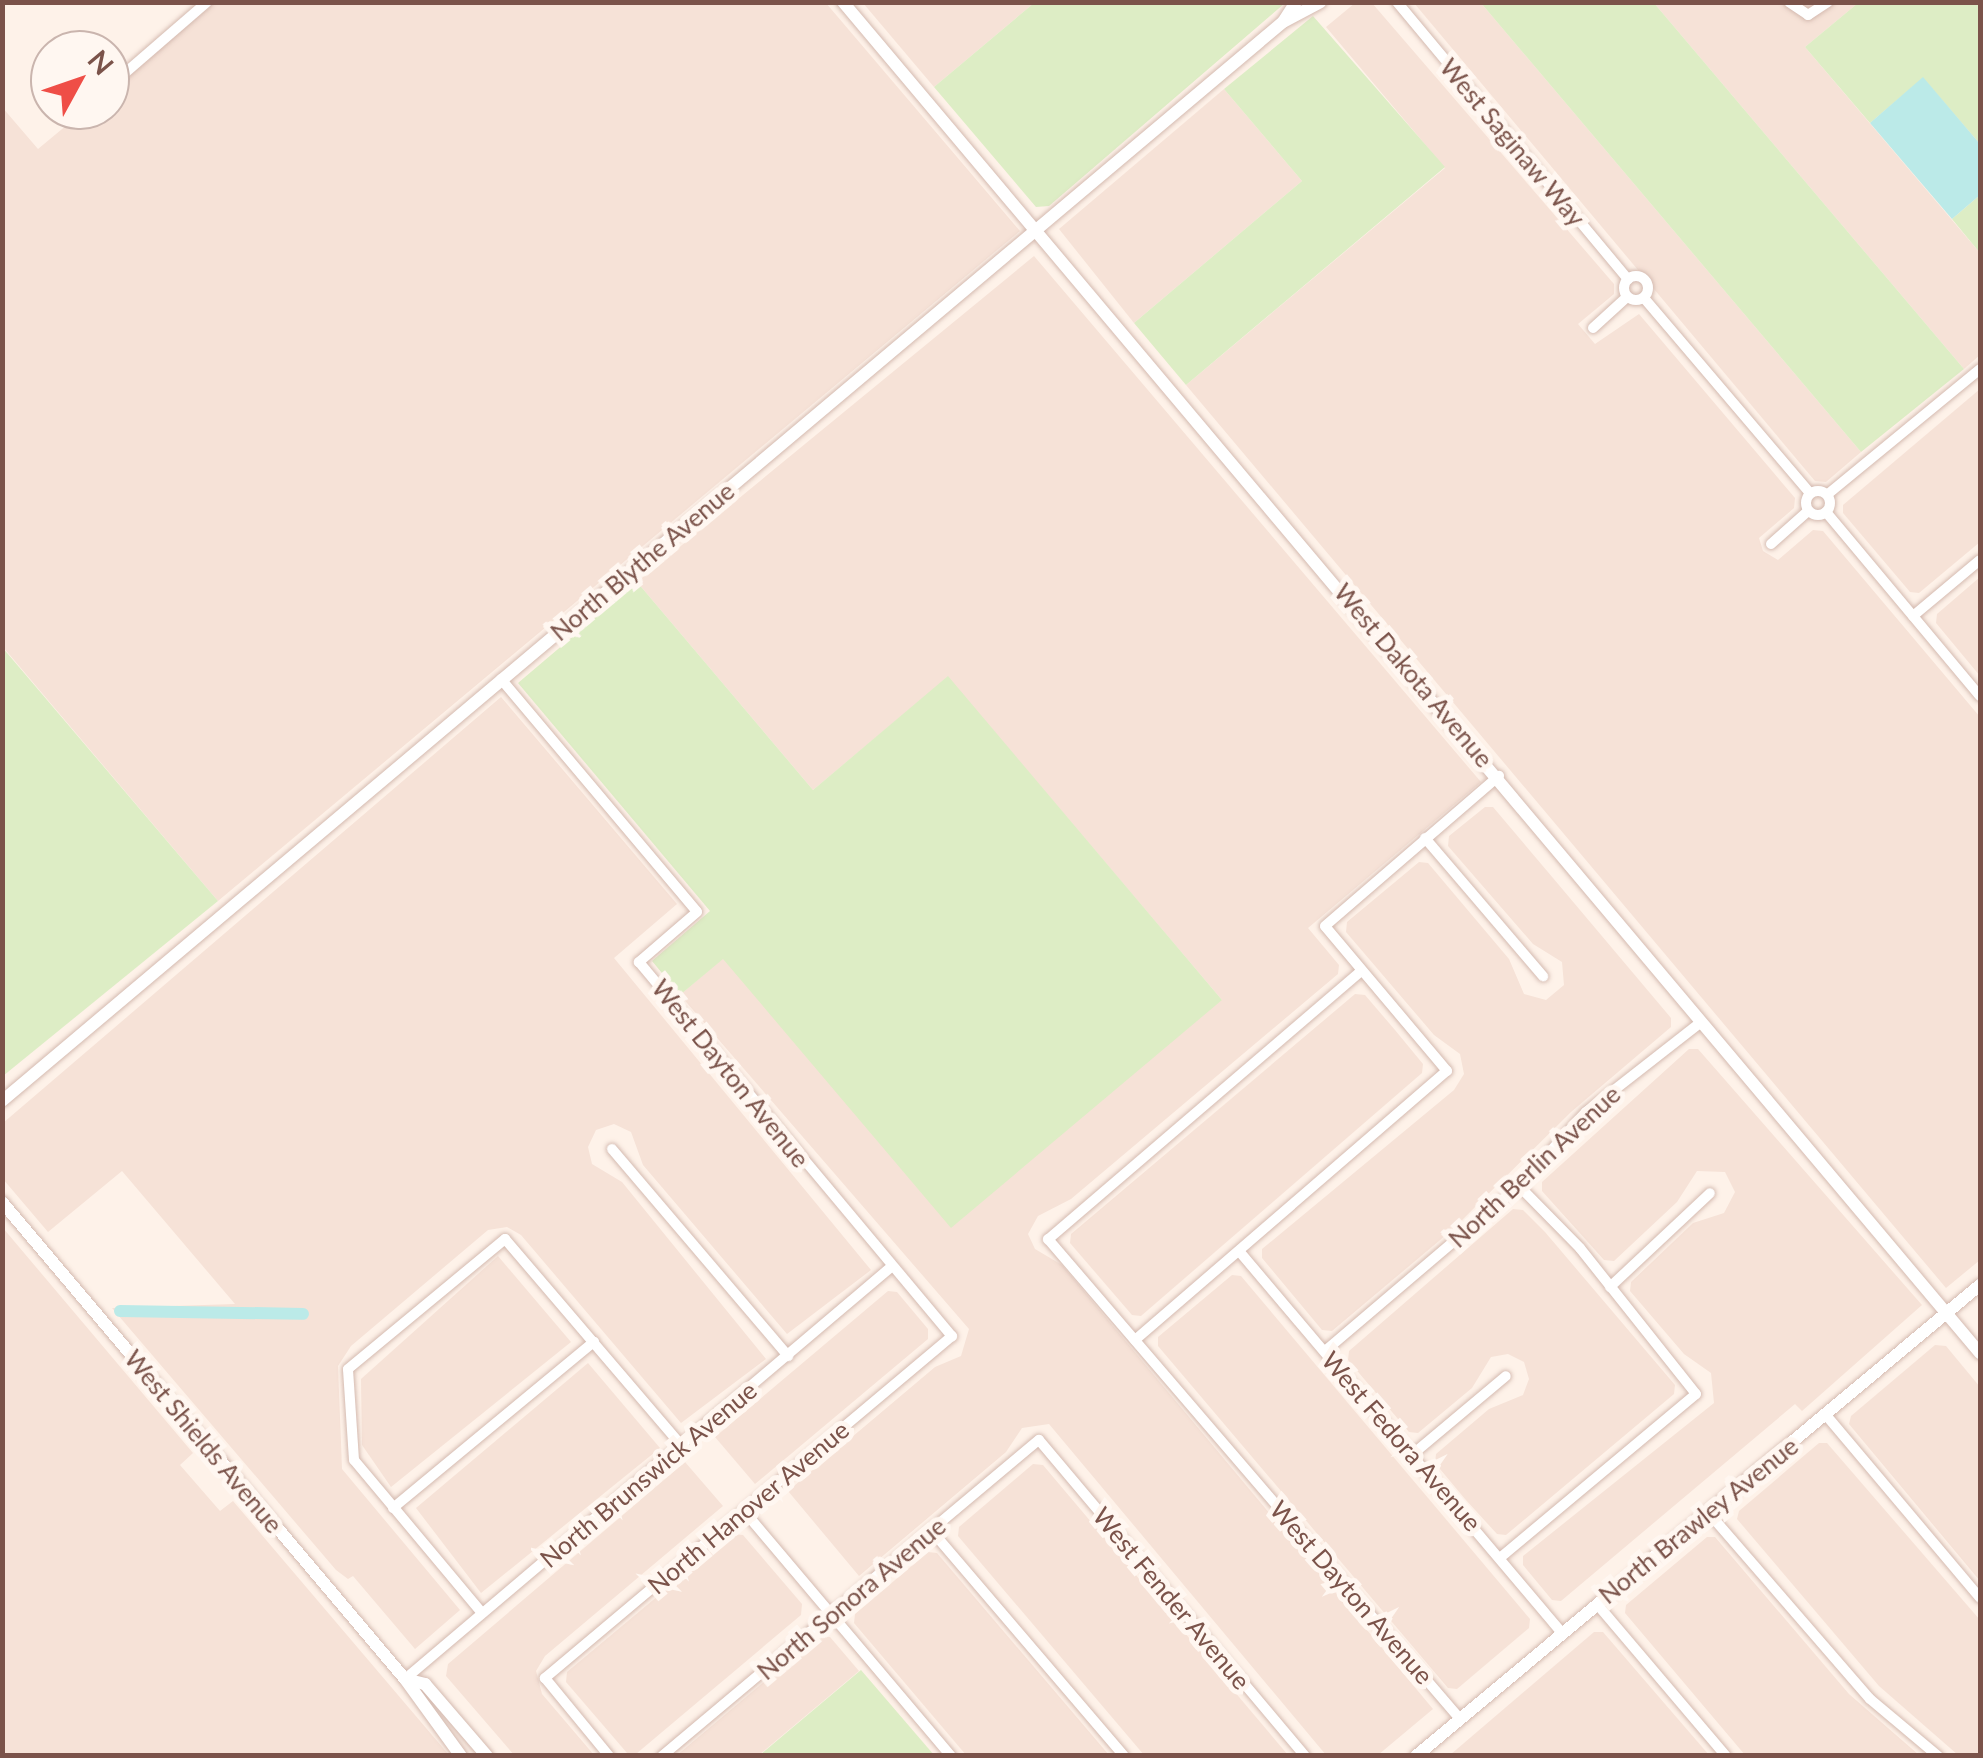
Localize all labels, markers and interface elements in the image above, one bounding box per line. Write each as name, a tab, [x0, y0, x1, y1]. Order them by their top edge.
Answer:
north arrow	[30, 30, 130, 130]
text: N	[81, 43, 121, 81]
street label: West Saginaw Way	[1434, 52, 1592, 232]
street label: North Blythe Avenue	[544, 475, 740, 647]
street label: West Dakota Avenue	[1328, 577, 1500, 773]
street label: West Dayton Avenue	[646, 973, 816, 1173]
street label: North Berlin Avenue	[1442, 1078, 1626, 1254]
street label: West Shields Avenue	[119, 1343, 289, 1539]
street label: West Fedora Avenue	[1316, 1345, 1488, 1537]
street label: North Brunswick Avenue	[533, 1374, 763, 1574]
street label: North Hanover Avenue	[641, 1414, 855, 1600]
street label: North Brawley Avenue	[1592, 1430, 1804, 1610]
street label: West Dayton Avenue	[1264, 1494, 1440, 1690]
street label: West Fender Avenue	[1087, 1500, 1257, 1696]
street label: North Sonora Avenue	[750, 1510, 952, 1686]

